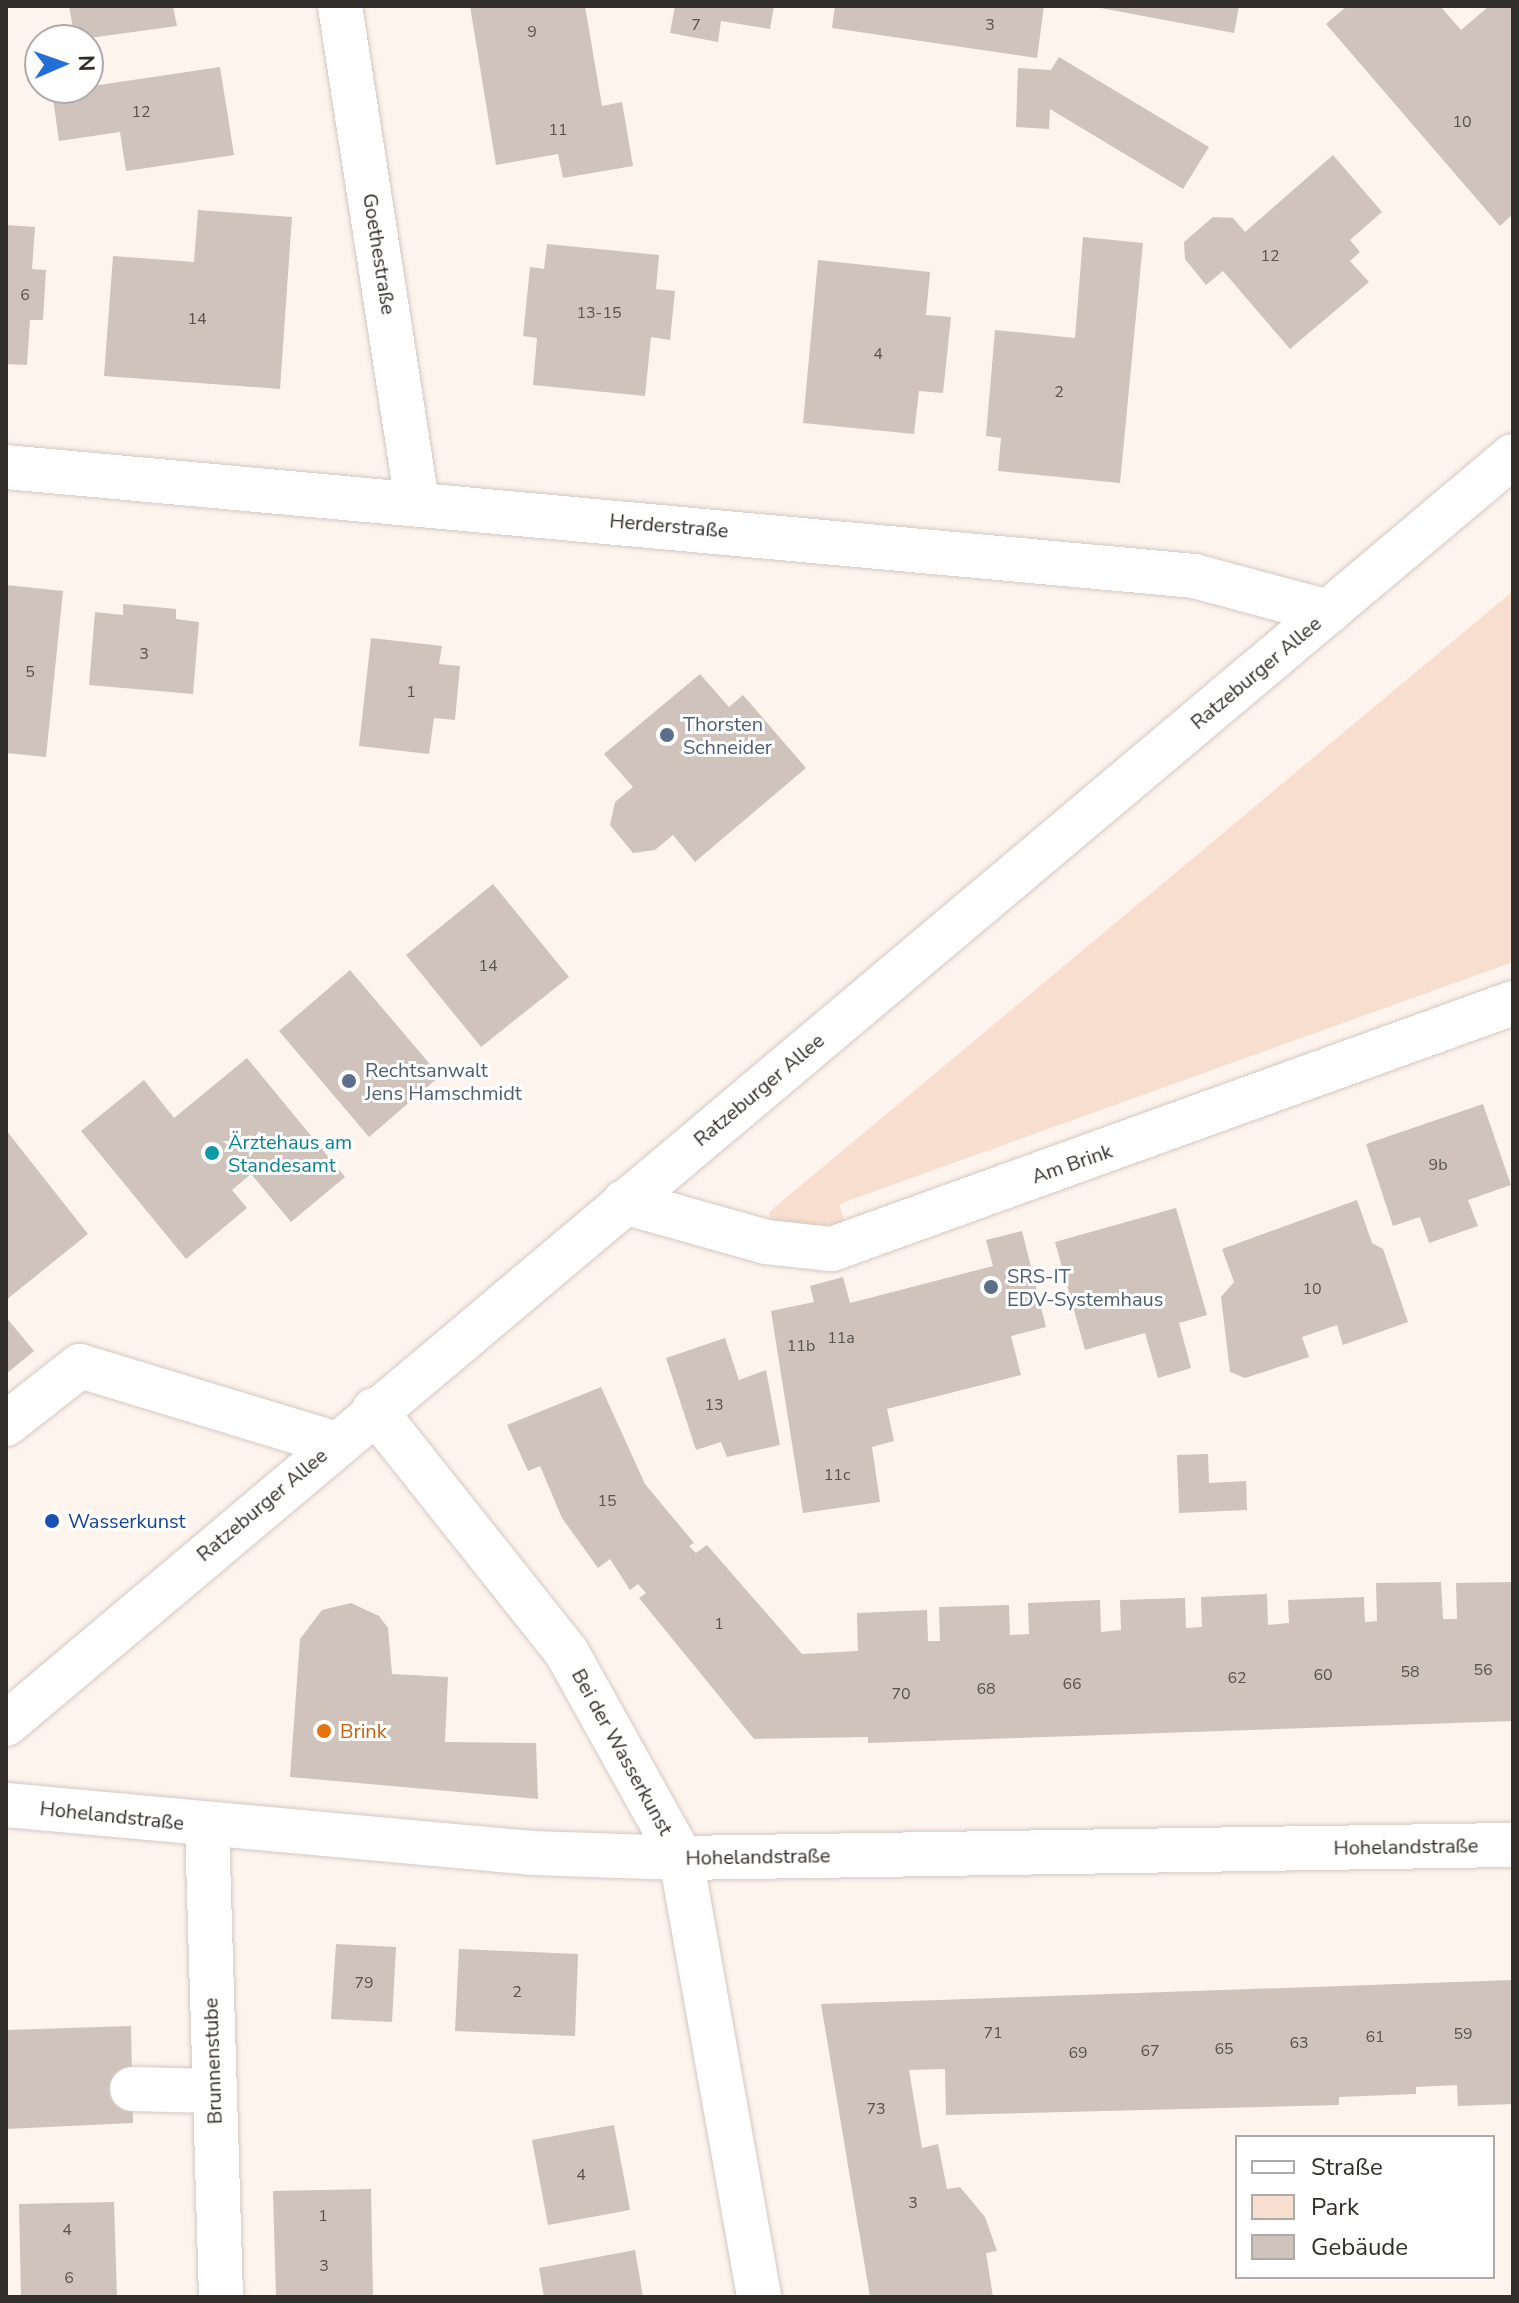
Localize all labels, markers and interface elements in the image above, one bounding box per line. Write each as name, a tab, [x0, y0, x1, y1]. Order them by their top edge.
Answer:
house number: 7	[691, 15, 701, 35]
house number: 3	[985, 15, 995, 35]
house number: 9	[527, 22, 537, 42]
north arrow	[24, 24, 104, 104]
text: N	[71, 54, 101, 72]
house number: 12	[131, 102, 151, 122]
house number: 10	[1452, 112, 1472, 132]
house number: 11	[548, 120, 568, 140]
street label: Goethestraße	[358, 192, 400, 316]
house number: 12	[1260, 246, 1280, 266]
house number: 6	[20, 285, 30, 305]
house number: 13-15	[576, 303, 622, 323]
house number: 14	[187, 309, 207, 329]
house number: 4	[873, 344, 883, 364]
house number: 2	[1054, 382, 1064, 402]
street label: Herderstraße	[608, 509, 730, 543]
street label: Ratzeburger Allee	[1186, 611, 1326, 735]
house number: 3	[139, 644, 149, 664]
house number: 5	[25, 662, 35, 682]
house number: 1	[406, 682, 416, 702]
place label: Thorsten Schneider	[683, 712, 772, 759]
marker: Thorsten Schneider	[658, 726, 676, 744]
house number: 14	[478, 956, 498, 976]
street label: Ratzeburger Allee	[689, 1028, 829, 1152]
place label: Rechtsanwalt Jens Hamschmidt	[365, 1058, 522, 1105]
marker: Rechtsanwalt Jens Hamschmidt	[340, 1072, 358, 1090]
place label: Ärztehaus am Standesamt	[228, 1130, 352, 1177]
street label: Am Brink	[1029, 1139, 1115, 1189]
marker: Ärztehaus am Standesamt	[203, 1144, 221, 1162]
house number: 9b	[1429, 1155, 1447, 1175]
place label: SRS-IT EDV-Systemhaus	[1007, 1264, 1163, 1311]
marker: SRS-IT EDV-Systemhaus	[982, 1278, 1000, 1296]
house number: 10	[1302, 1279, 1322, 1299]
house number: 11a	[827, 1328, 855, 1348]
house number: 11b	[787, 1336, 815, 1356]
house number: 13	[704, 1395, 724, 1415]
street label: Ratzeburger Allee	[192, 1443, 332, 1567]
house number: 11c	[824, 1465, 850, 1485]
house number: 15	[597, 1491, 617, 1511]
place label: Wasserkunst	[68, 1509, 186, 1533]
marker: Wasserkunst	[43, 1512, 61, 1530]
house number: 1	[714, 1614, 724, 1634]
house number: 56	[1473, 1660, 1493, 1680]
house number: 58	[1400, 1662, 1420, 1682]
street label: Bei der Wasserkunst	[566, 1665, 678, 1839]
house number: 60	[1313, 1665, 1333, 1685]
house number: 62	[1227, 1668, 1247, 1688]
house number: 66	[1062, 1674, 1082, 1694]
house number: 68	[976, 1679, 996, 1699]
house number: 70	[891, 1684, 911, 1704]
place label: Brink	[340, 1719, 387, 1743]
marker: Brink	[315, 1722, 333, 1740]
street label: Hohelandstraße	[39, 1796, 185, 1836]
street label: Hohelandstraße	[1333, 1834, 1479, 1860]
street label: Hohelandstraße	[685, 1844, 831, 1870]
house number: 79	[354, 1973, 374, 1993]
house number: 2	[512, 1982, 522, 2002]
street label: Brunnenstube	[199, 1997, 227, 2125]
house number: 71	[983, 2023, 1003, 2043]
house number: 59	[1453, 2024, 1473, 2044]
house number: 61	[1365, 2027, 1385, 2047]
house number: 63	[1289, 2033, 1309, 2053]
house number: 65	[1214, 2039, 1234, 2059]
house number: 67	[1140, 2041, 1160, 2061]
house number: 69	[1068, 2043, 1088, 2063]
house number: 73	[866, 2099, 886, 2119]
legend	[1235, 2135, 1495, 2279]
text: Straße	[1311, 2151, 1383, 2183]
house number: 4	[576, 2165, 586, 2185]
text: Park	[1311, 2191, 1359, 2223]
house number: 3	[908, 2193, 918, 2213]
house number: 1	[318, 2206, 328, 2226]
house number: 4	[62, 2220, 72, 2240]
text: Gebäude	[1311, 2231, 1408, 2263]
house number: 3	[319, 2256, 329, 2276]
house number: 6	[64, 2268, 74, 2288]

